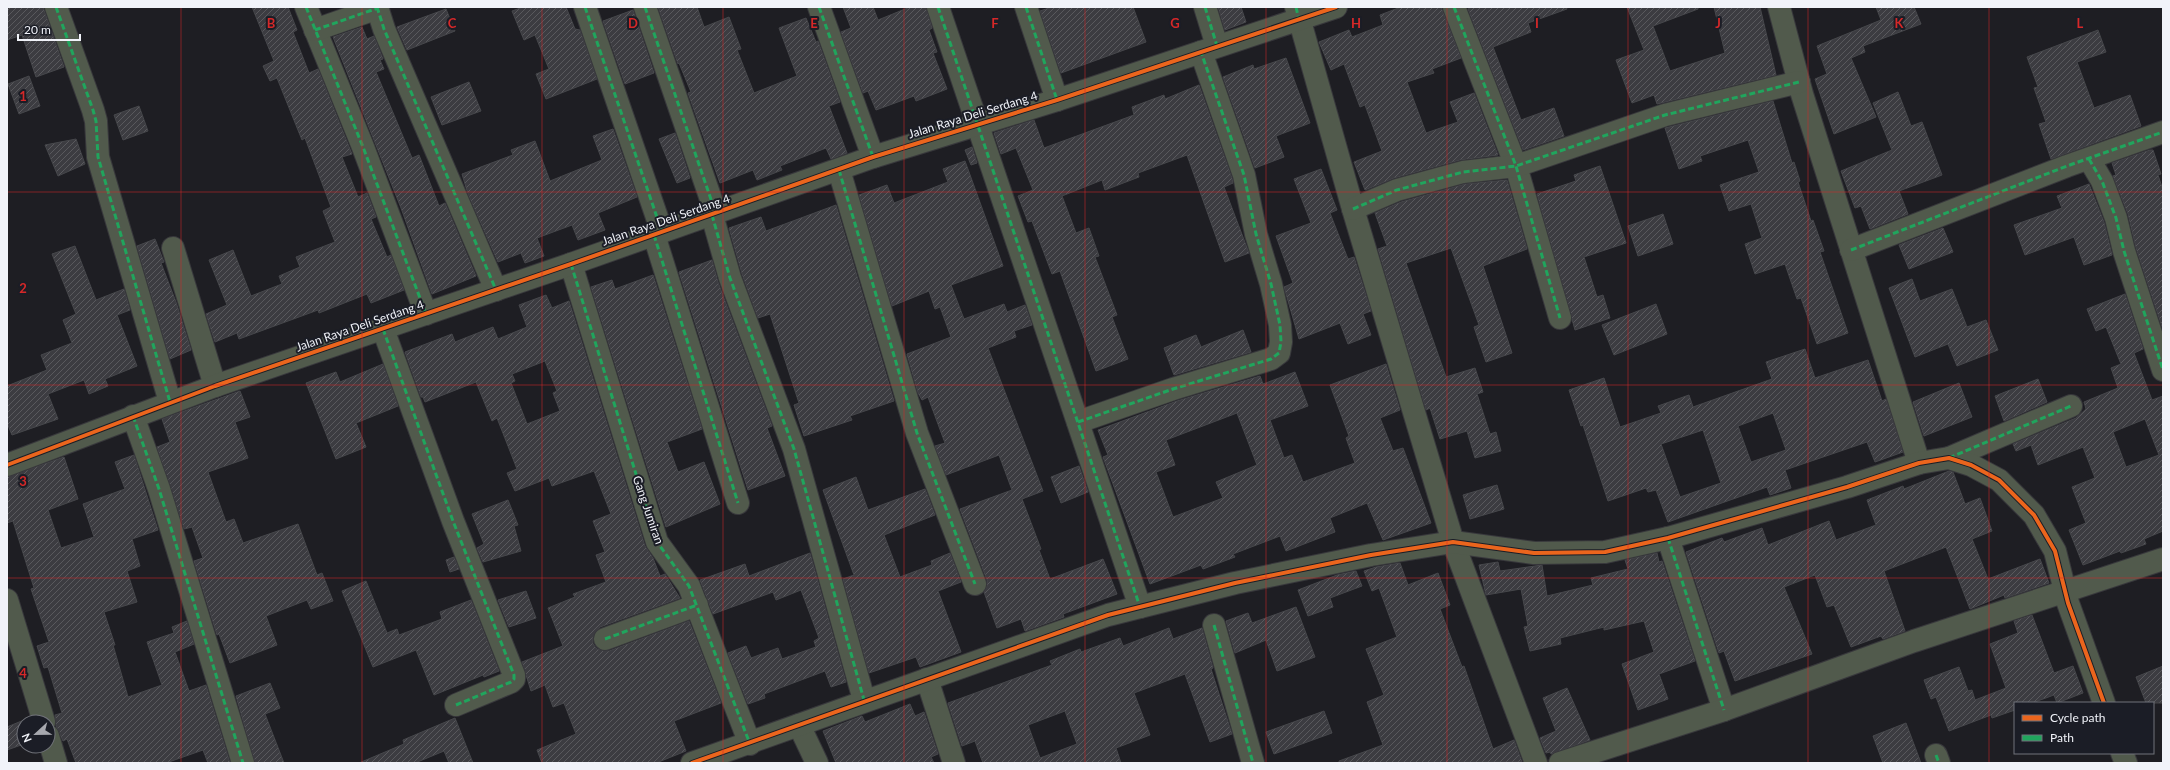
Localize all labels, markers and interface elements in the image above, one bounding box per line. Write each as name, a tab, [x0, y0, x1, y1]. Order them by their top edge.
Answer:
text: B	[267, 15, 276, 31]
text: C	[448, 15, 457, 31]
text: D	[628, 15, 638, 31]
text: E	[810, 15, 818, 31]
text: F	[991, 15, 999, 31]
text: G	[1170, 15, 1180, 31]
text: H	[1351, 15, 1361, 31]
text: I	[1535, 15, 1539, 31]
text: J	[1715, 15, 1721, 31]
text: K	[1895, 15, 1905, 31]
text: L	[2077, 15, 2084, 31]
scale bar	[18, 16, 80, 42]
text: 20 m	[24, 22, 51, 37]
text: 1	[19, 88, 27, 104]
street label: Jalan Raya Deli Serdang 4	[906, 88, 1039, 141]
street label: Jalan Raya Deli Serdang 4	[600, 191, 732, 249]
text: 2	[19, 280, 27, 296]
street label: Jalan Raya Deli Serdang 4	[294, 297, 426, 355]
text: 3	[19, 473, 27, 489]
street label: Gang Jumiran	[630, 474, 667, 546]
text: 4	[19, 665, 27, 681]
legend	[2014, 702, 2154, 754]
text: Cycle path	[2050, 710, 2105, 725]
north arrow	[16, 714, 56, 754]
text: Path	[2050, 730, 2074, 745]
text: N	[19, 732, 34, 744]

